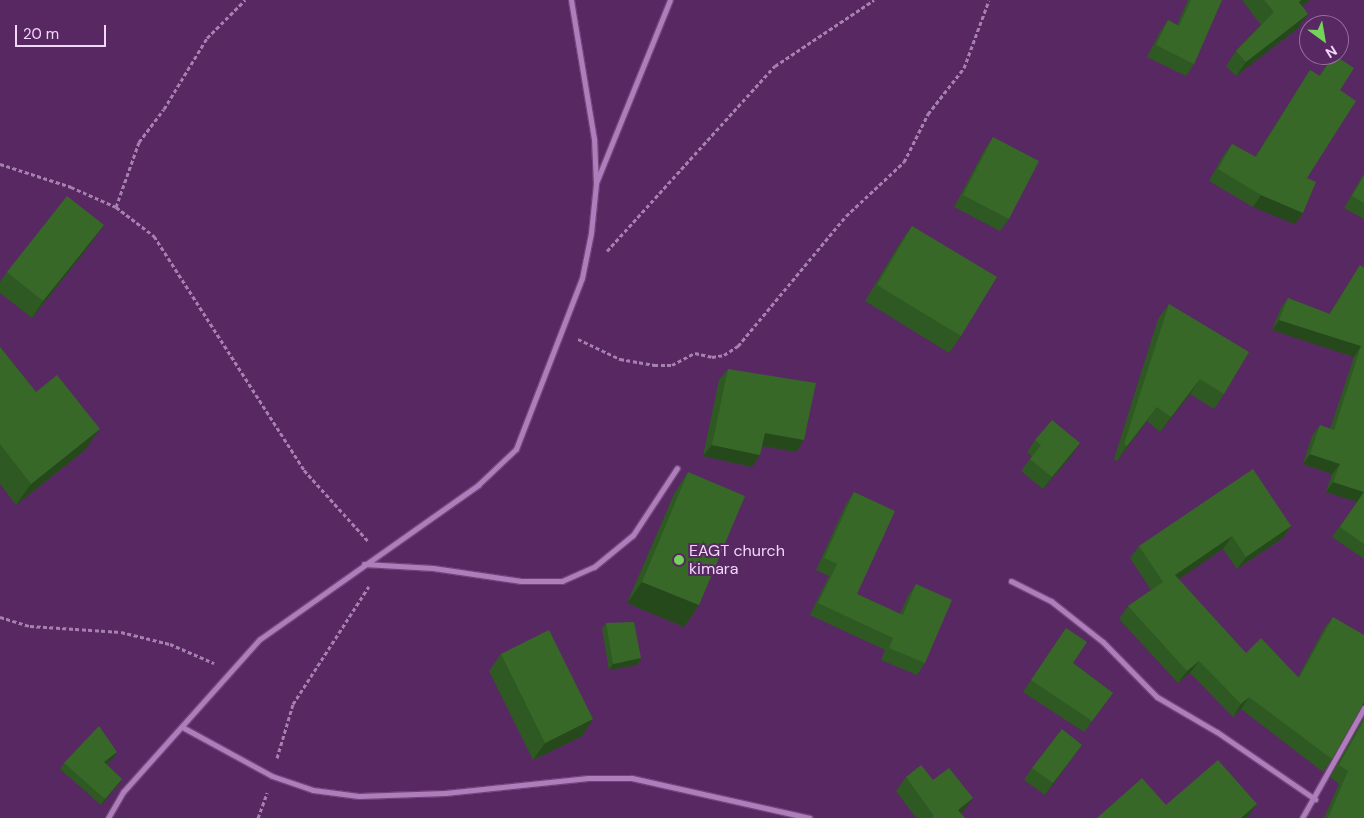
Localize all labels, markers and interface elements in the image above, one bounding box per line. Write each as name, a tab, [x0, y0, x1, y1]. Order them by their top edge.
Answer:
scale bar	[18, 15, 109, 47]
north arrow	[1299, 15, 1349, 65]
text: 20 m	[23, 24, 59, 44]
text: N	[1322, 42, 1341, 62]
place label: EAGT church kimara	[689, 541, 785, 579]
marker: EAGT church kimara	[673, 554, 685, 566]

